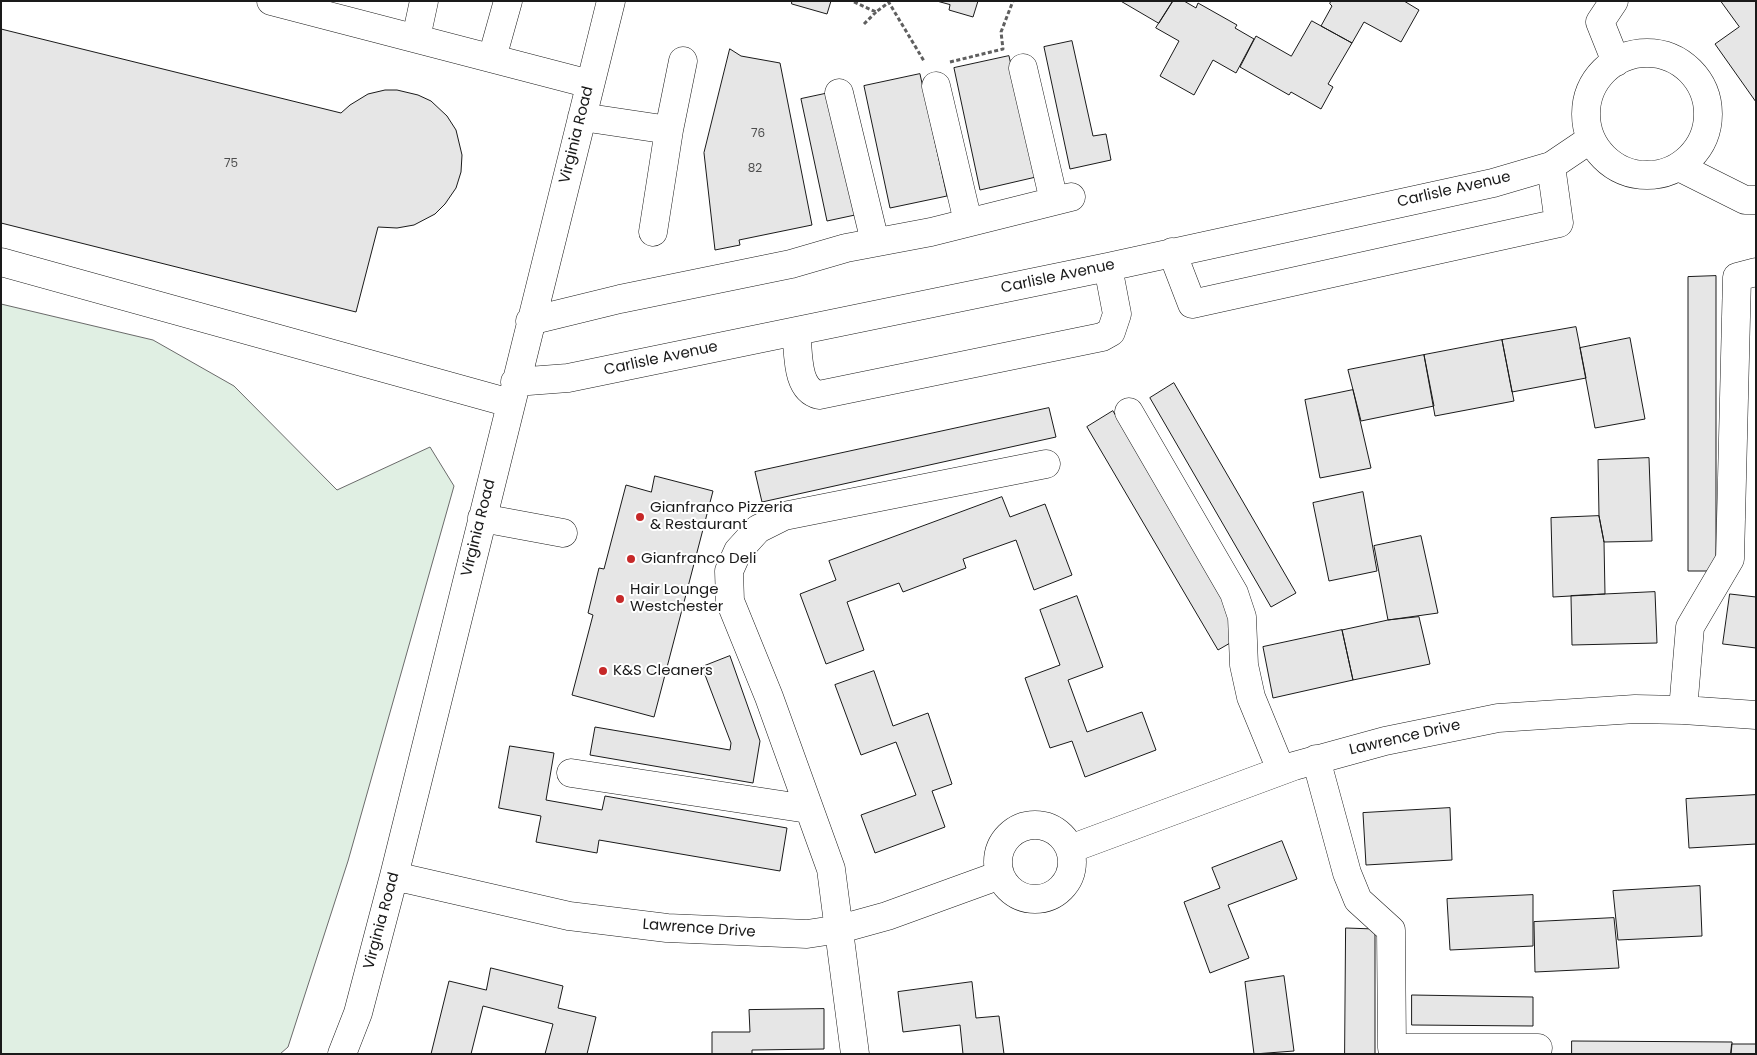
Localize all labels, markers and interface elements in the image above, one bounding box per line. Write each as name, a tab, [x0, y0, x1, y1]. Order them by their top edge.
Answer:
street label: Virginia Road	[556, 84, 598, 186]
house number: 76	[751, 127, 765, 141]
house number: 75	[224, 157, 238, 171]
house number: 82	[748, 162, 762, 176]
street label: Carlisle Avenue	[1396, 168, 1512, 212]
street label: Carlisle Avenue	[999, 256, 1117, 298]
street label: Carlisle Avenue	[602, 338, 720, 380]
street label: Virginia Road	[458, 477, 500, 579]
place label: Gianfranco Pizzeria & Restaurant	[650, 499, 793, 534]
marker: Gianfranco Pizzeria & Restaurant	[634, 511, 646, 523]
place label: Gianfranco Deli	[641, 550, 756, 568]
marker: Gianfranco Deli	[625, 553, 637, 565]
place label: Hair Lounge Westchester	[630, 581, 723, 616]
marker: Hair Lounge Westchester	[614, 593, 626, 605]
place label: K&S Cleaners	[613, 662, 713, 680]
marker: K&S Cleaners	[597, 665, 609, 677]
street label: Lawrence Drive	[1348, 716, 1462, 760]
street label: Virginia Road	[360, 871, 404, 971]
street label: Lawrence Drive	[642, 916, 756, 942]

